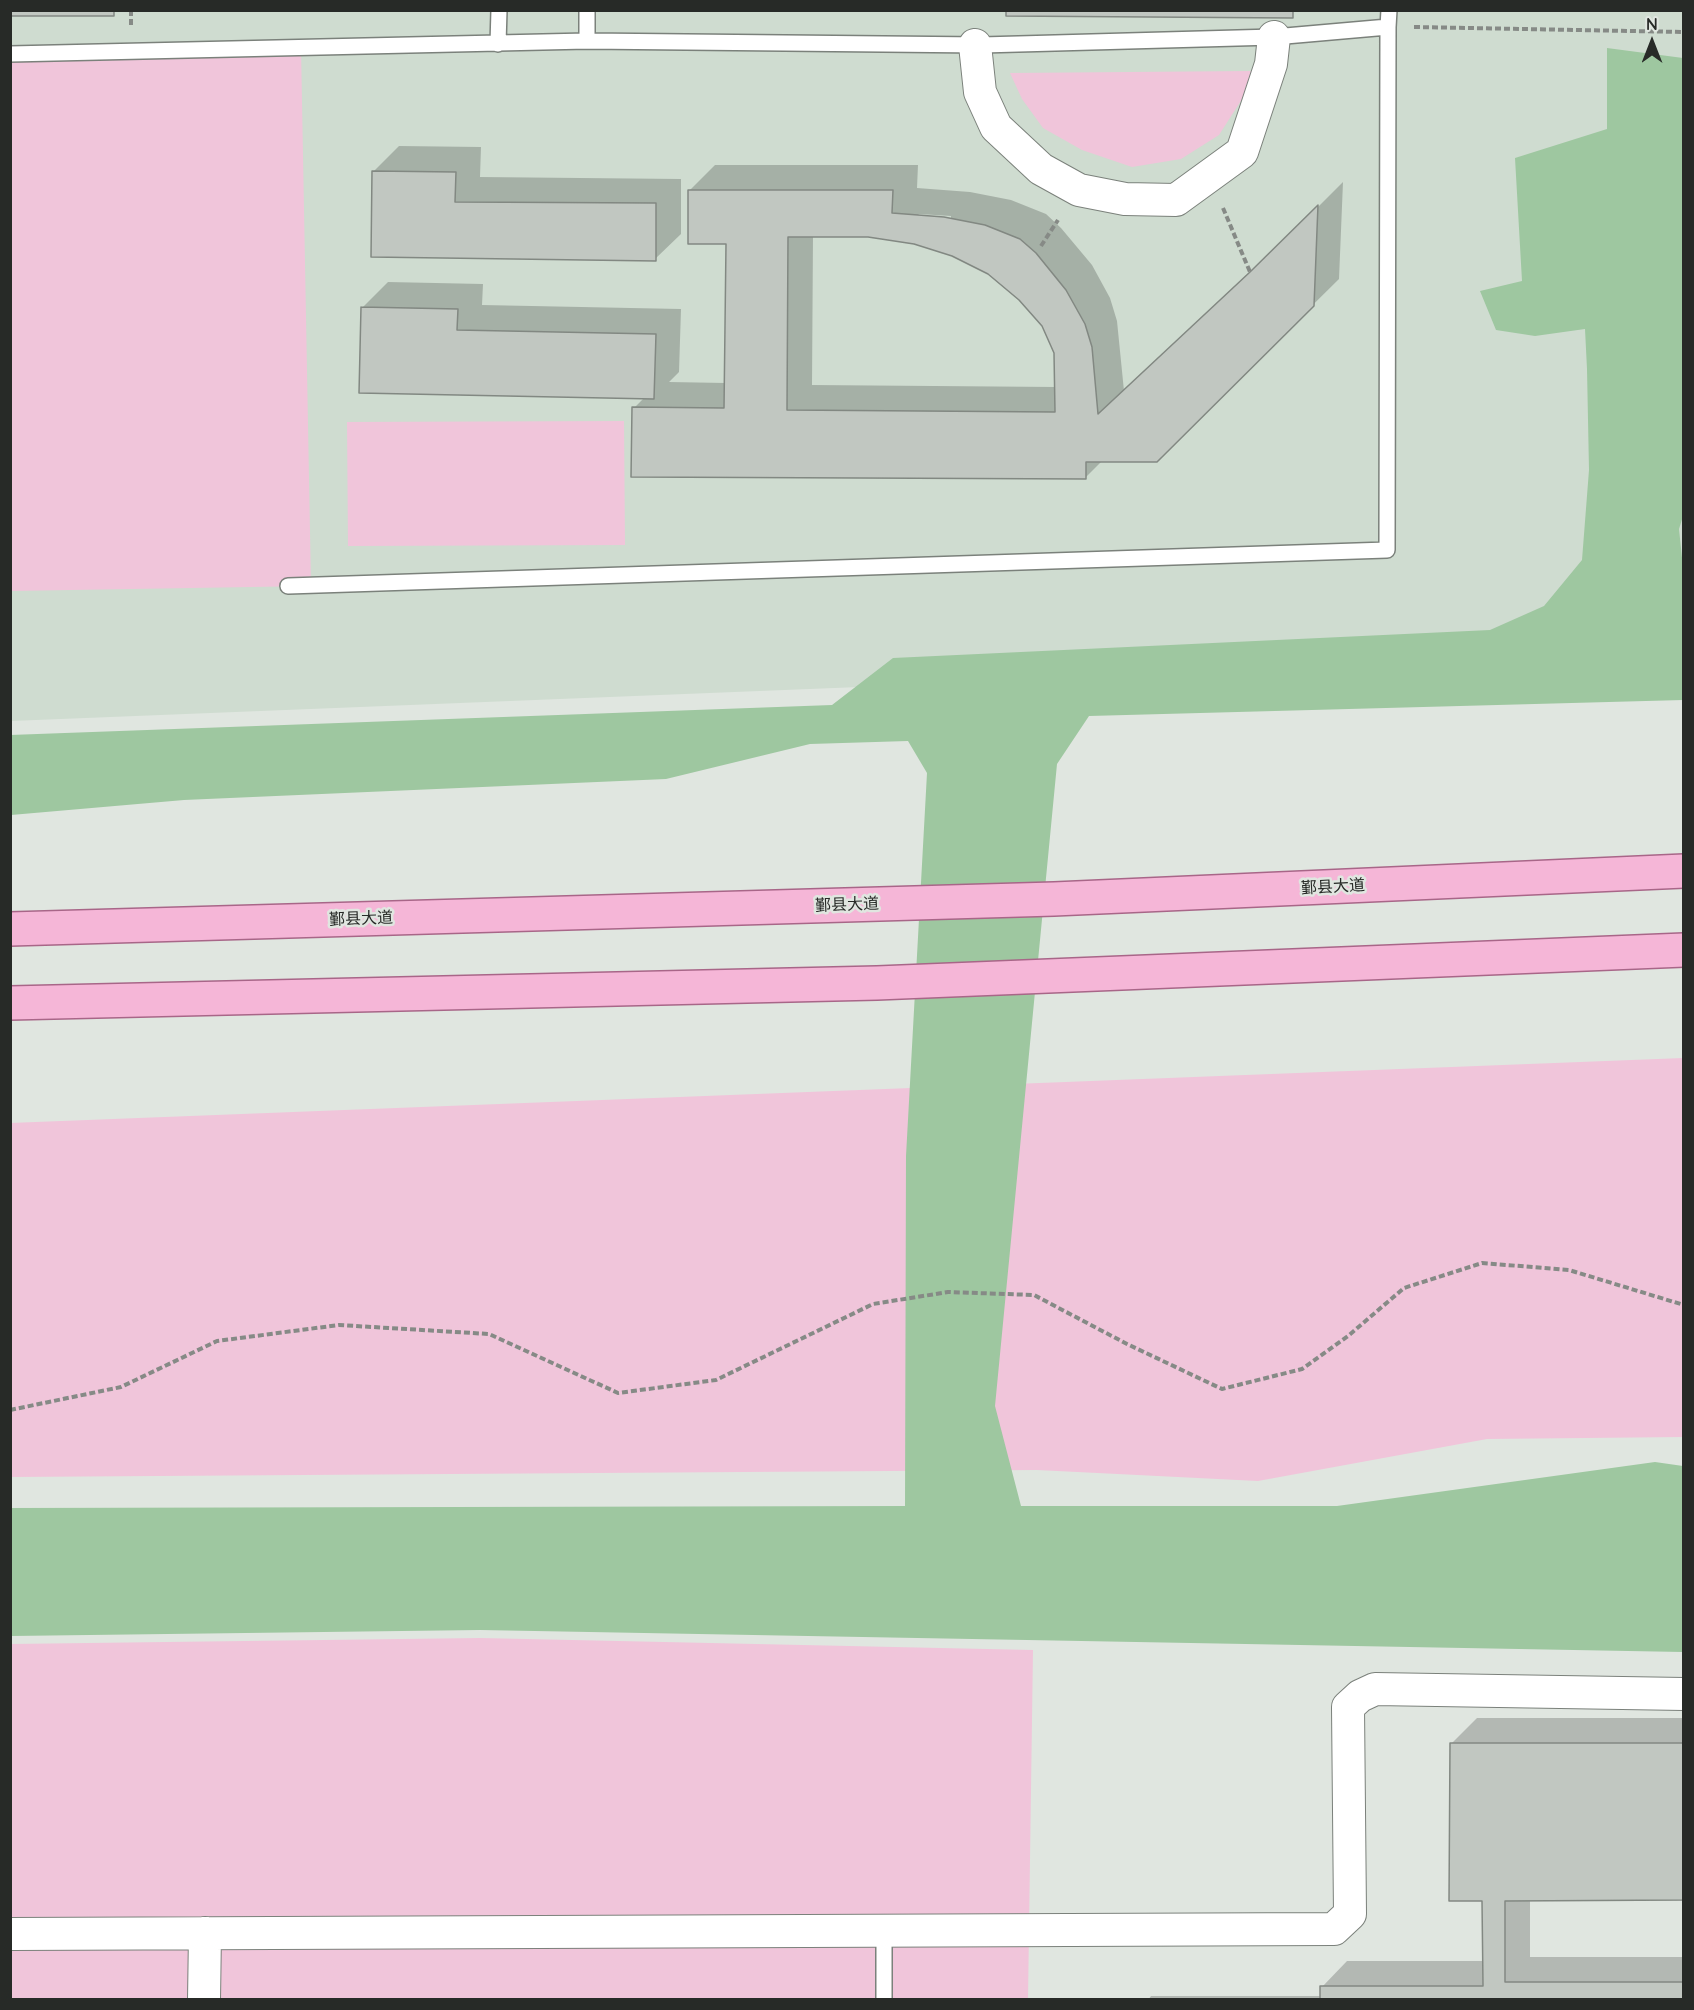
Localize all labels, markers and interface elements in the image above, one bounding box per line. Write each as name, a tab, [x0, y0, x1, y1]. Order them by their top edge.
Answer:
north arrow	[1622, 12, 1682, 72]
text: N	[1646, 14, 1658, 34]
street label: 鄞县大道	[1301, 876, 1365, 898]
street label: 鄞县大道	[815, 894, 879, 916]
street label: 鄞县大道	[329, 908, 393, 930]

